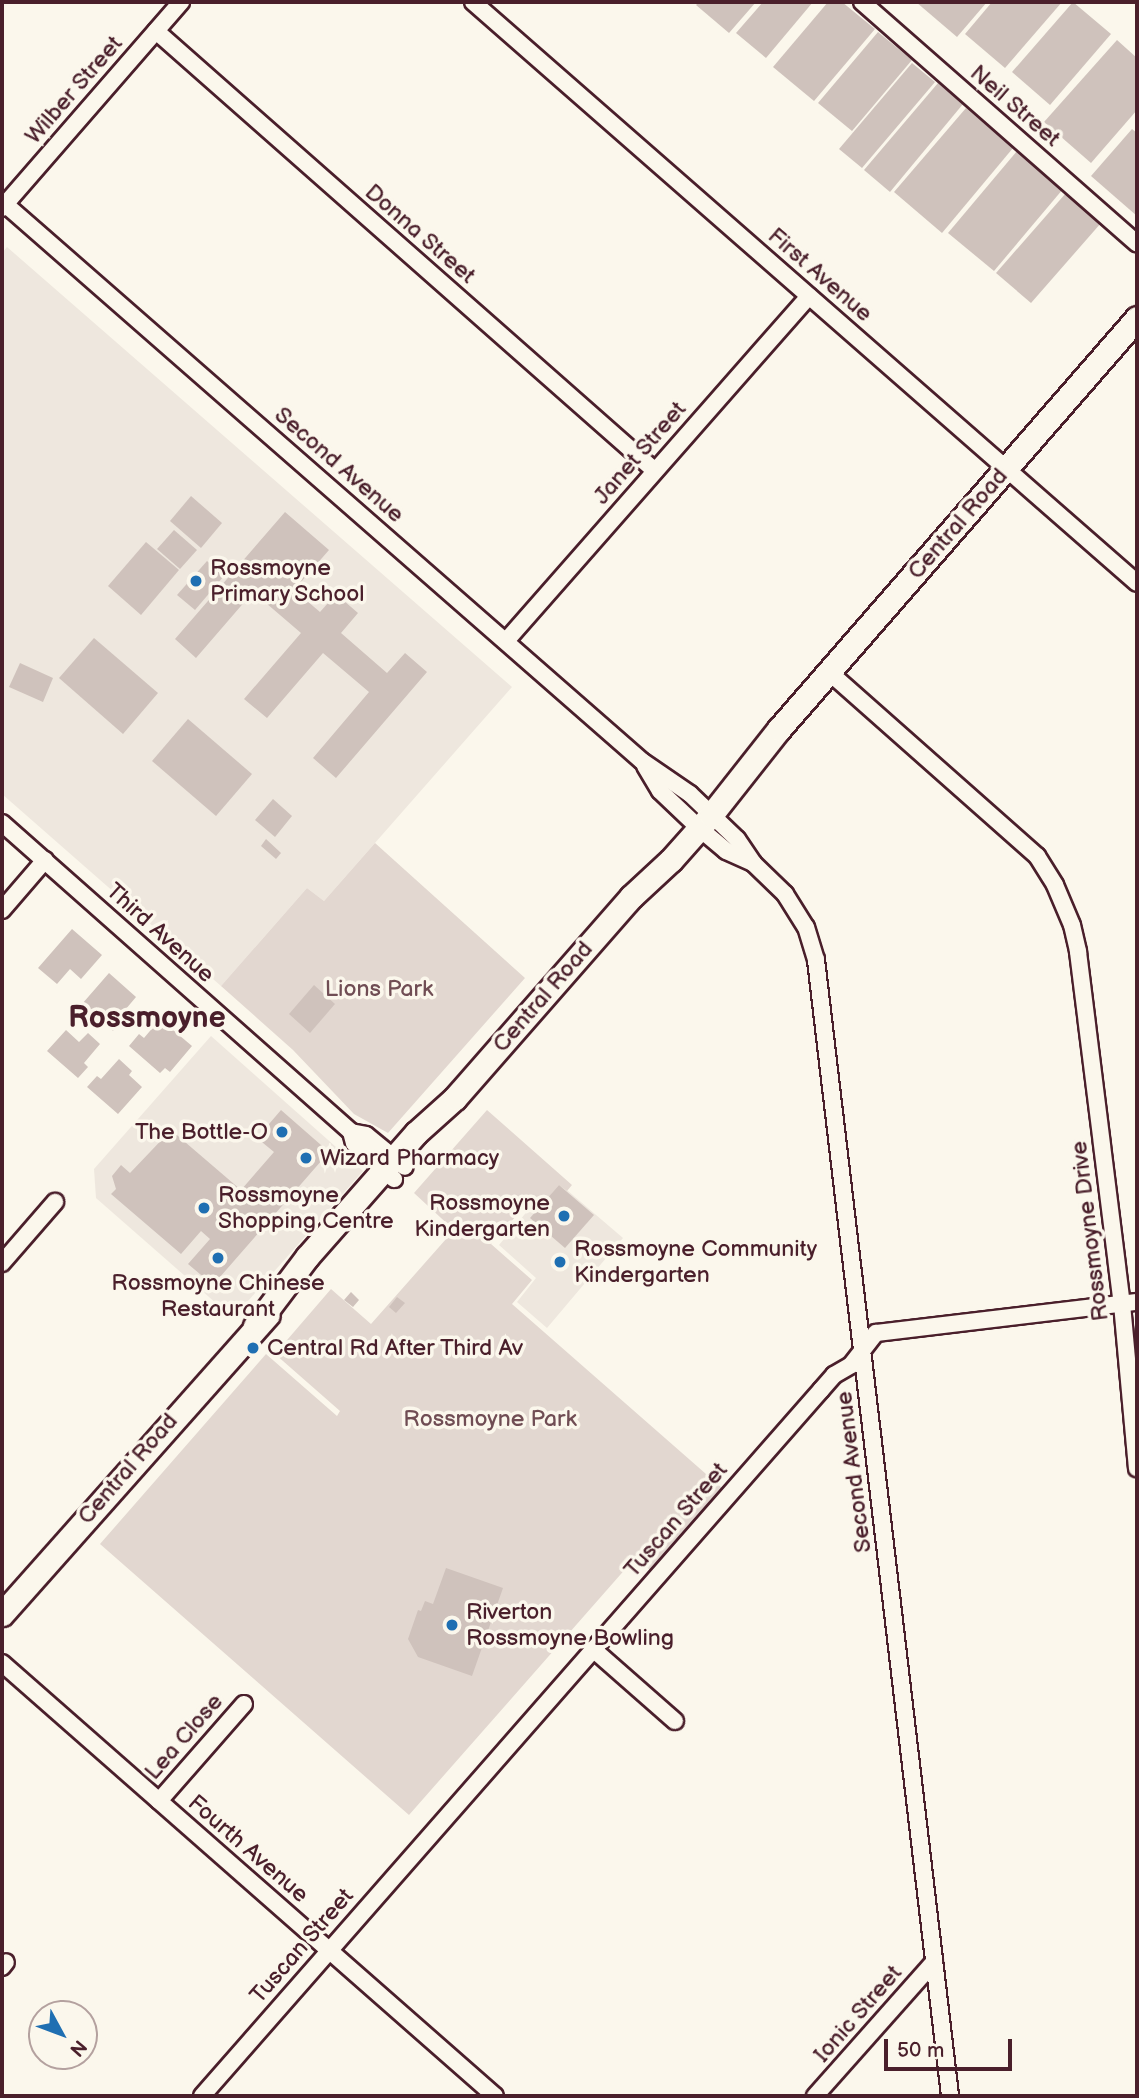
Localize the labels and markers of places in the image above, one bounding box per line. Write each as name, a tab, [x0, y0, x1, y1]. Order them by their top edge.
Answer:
place label: Rossmoyne Primary School	[210, 554, 366, 608]
marker: Rossmoyne Primary School	[188, 573, 204, 589]
place label: The Bottle-O	[135, 1118, 268, 1146]
marker: The Bottle-O	[274, 1124, 290, 1140]
place label: Wizard Pharmacy	[320, 1144, 499, 1172]
marker: Wizard Pharmacy	[298, 1150, 314, 1166]
place label: Rossmoyne Shopping Centre	[218, 1181, 394, 1235]
place label: Rossmoyne Kindergarten	[414, 1189, 550, 1243]
marker: Rossmoyne Shopping Centre	[196, 1200, 212, 1216]
marker: Rossmoyne Kindergarten	[556, 1208, 572, 1224]
place label: Rossmoyne Community Kindergarten	[574, 1235, 817, 1289]
marker: Rossmoyne Chinese Restaurant	[210, 1250, 226, 1266]
marker: Rossmoyne Community Kindergarten	[552, 1254, 568, 1270]
place label: Rossmoyne Chinese Restaurant	[111, 1269, 325, 1323]
place label: Central Rd After Third Av	[267, 1334, 524, 1362]
marker: Central Rd After Third Av	[245, 1340, 261, 1356]
place label: Riverton Rossmoyne Bowling	[466, 1598, 674, 1652]
marker: Riverton Rossmoyne Bowling	[444, 1617, 460, 1633]

